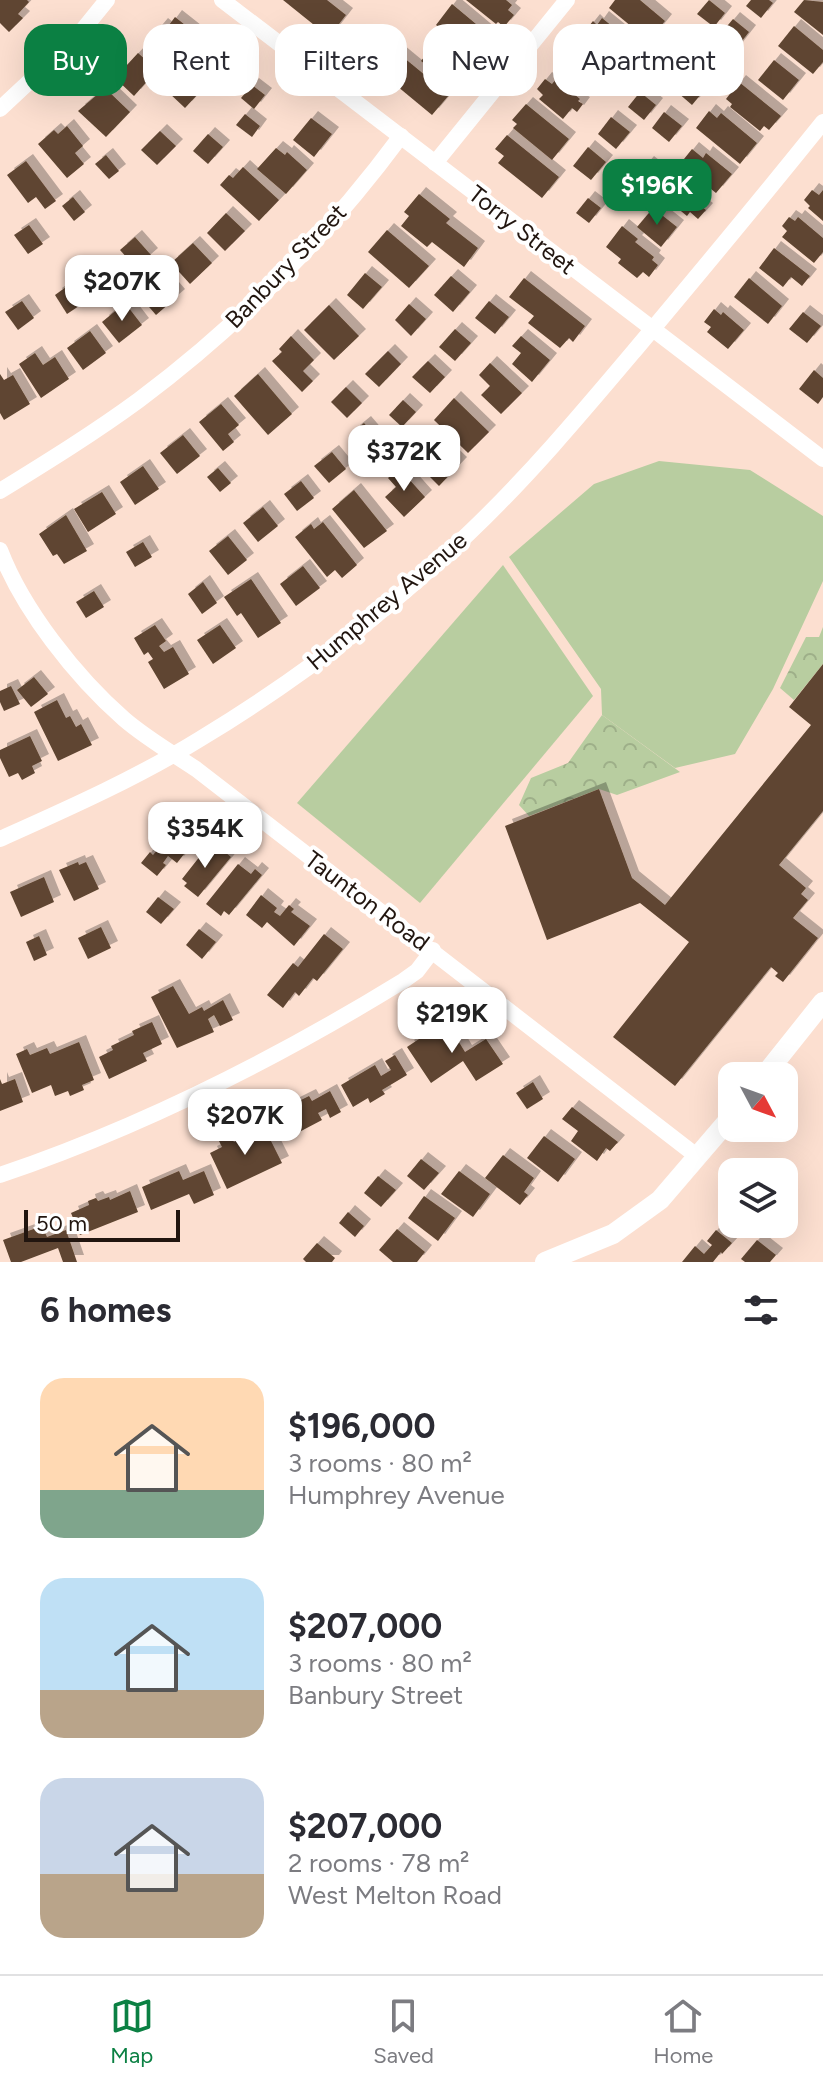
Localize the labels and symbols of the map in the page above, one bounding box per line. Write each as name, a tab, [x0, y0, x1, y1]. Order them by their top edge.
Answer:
pin: $196K	[601, 159, 713, 227]
street label: Torry Street	[463, 179, 582, 280]
street label: Banbury Street	[219, 197, 352, 334]
pin: $207K	[66, 255, 178, 323]
pin: $372K	[348, 425, 460, 493]
street label: Humphrey Avenue	[301, 525, 473, 676]
pin: $354K	[149, 802, 261, 870]
street label: Taunton Road	[299, 844, 435, 957]
pin: $219K	[396, 987, 508, 1055]
north arrow	[718, 1062, 798, 1142]
pin: $207K	[189, 1089, 301, 1157]
scale bar	[24, 1206, 180, 1242]

